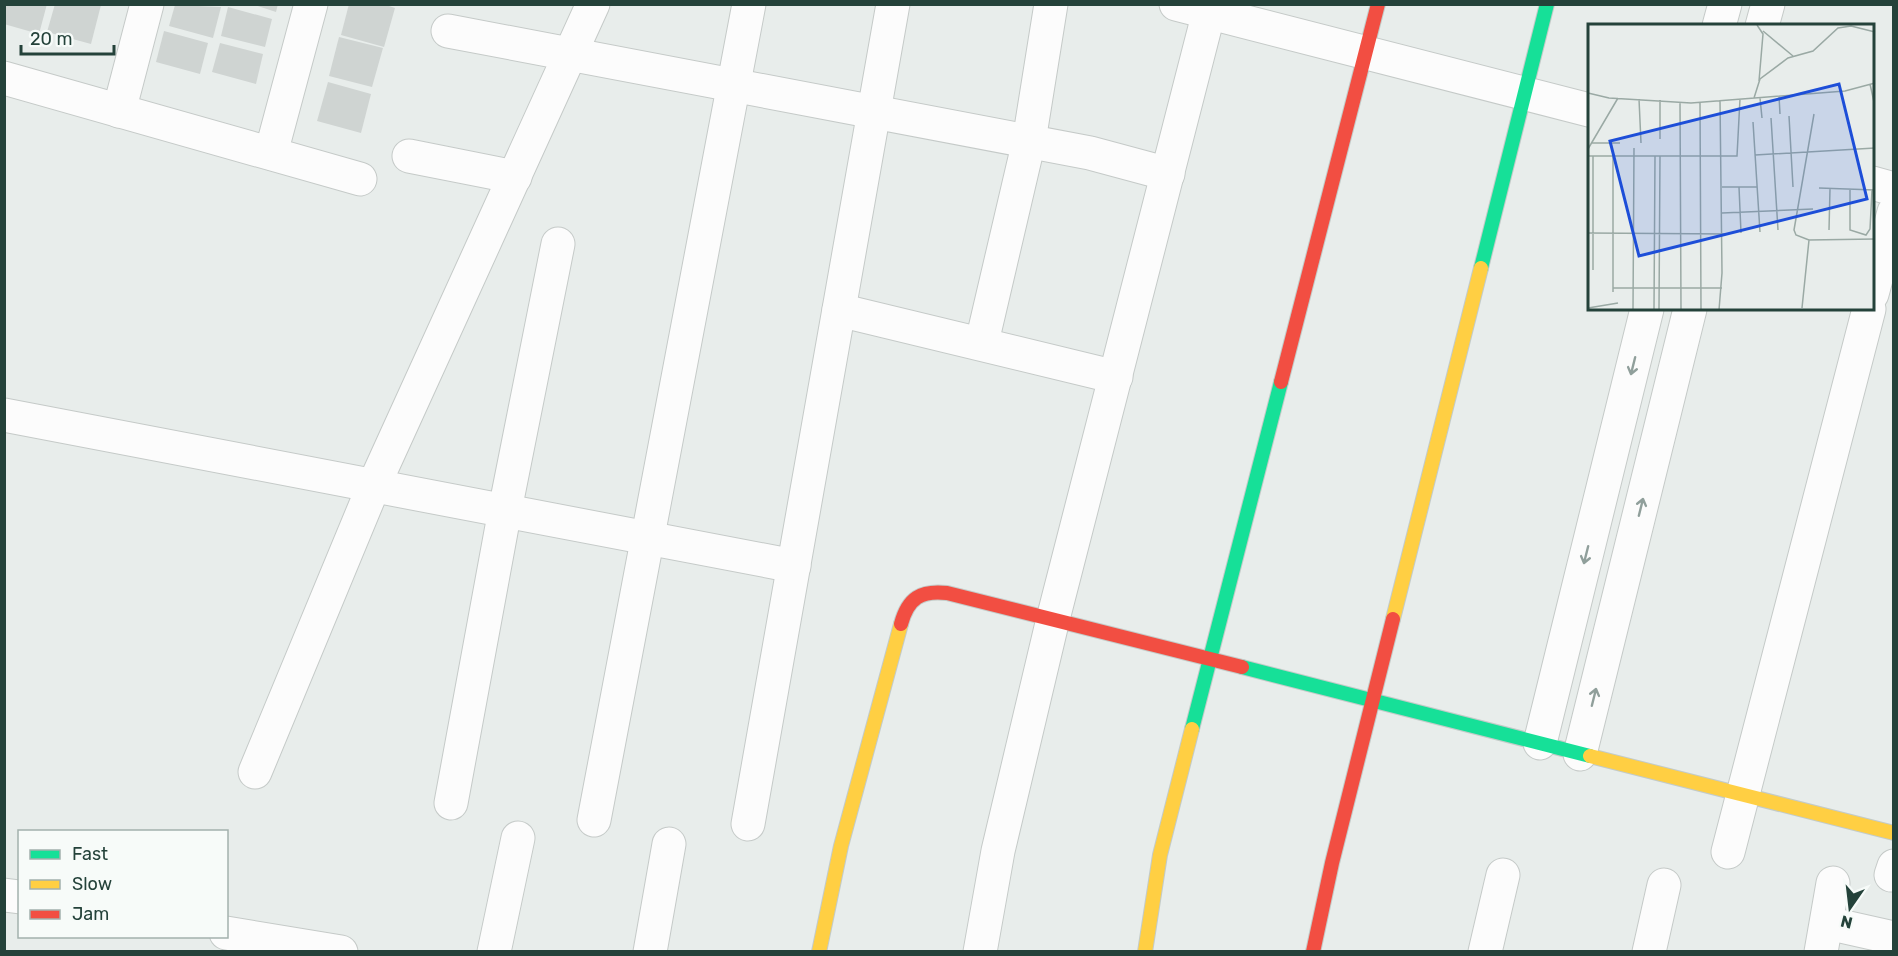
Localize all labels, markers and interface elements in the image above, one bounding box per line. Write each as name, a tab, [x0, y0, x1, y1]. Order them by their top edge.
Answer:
scale bar	[21, 18, 114, 56]
inset map	[1588, 24, 1874, 310]
text: 20 m	[30, 28, 72, 50]
one-way arrow	[1627, 356, 1639, 375]
one-way arrow	[1636, 498, 1648, 517]
one-way arrow	[1580, 545, 1592, 564]
one-way arrow	[1589, 688, 1601, 707]
legend	[18, 830, 228, 938]
text: Fast	[72, 843, 108, 865]
text: Slow	[72, 873, 112, 895]
north arrow	[1820, 878, 1880, 938]
text: Jam	[72, 903, 109, 925]
text: N	[1839, 911, 1854, 933]

